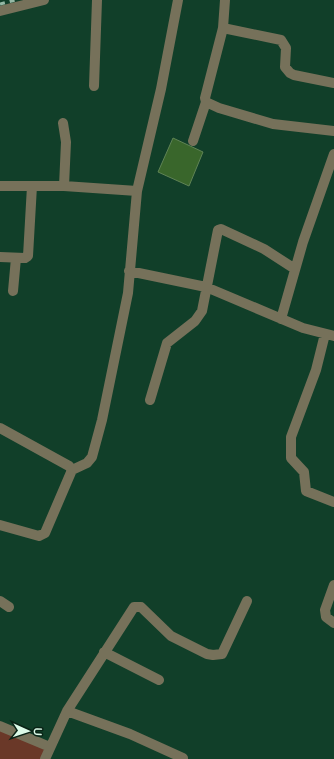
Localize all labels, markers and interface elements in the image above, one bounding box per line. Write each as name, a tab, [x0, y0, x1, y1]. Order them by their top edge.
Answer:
north arrow	[8, 711, 48, 751]
text: U	[31, 727, 44, 736]

